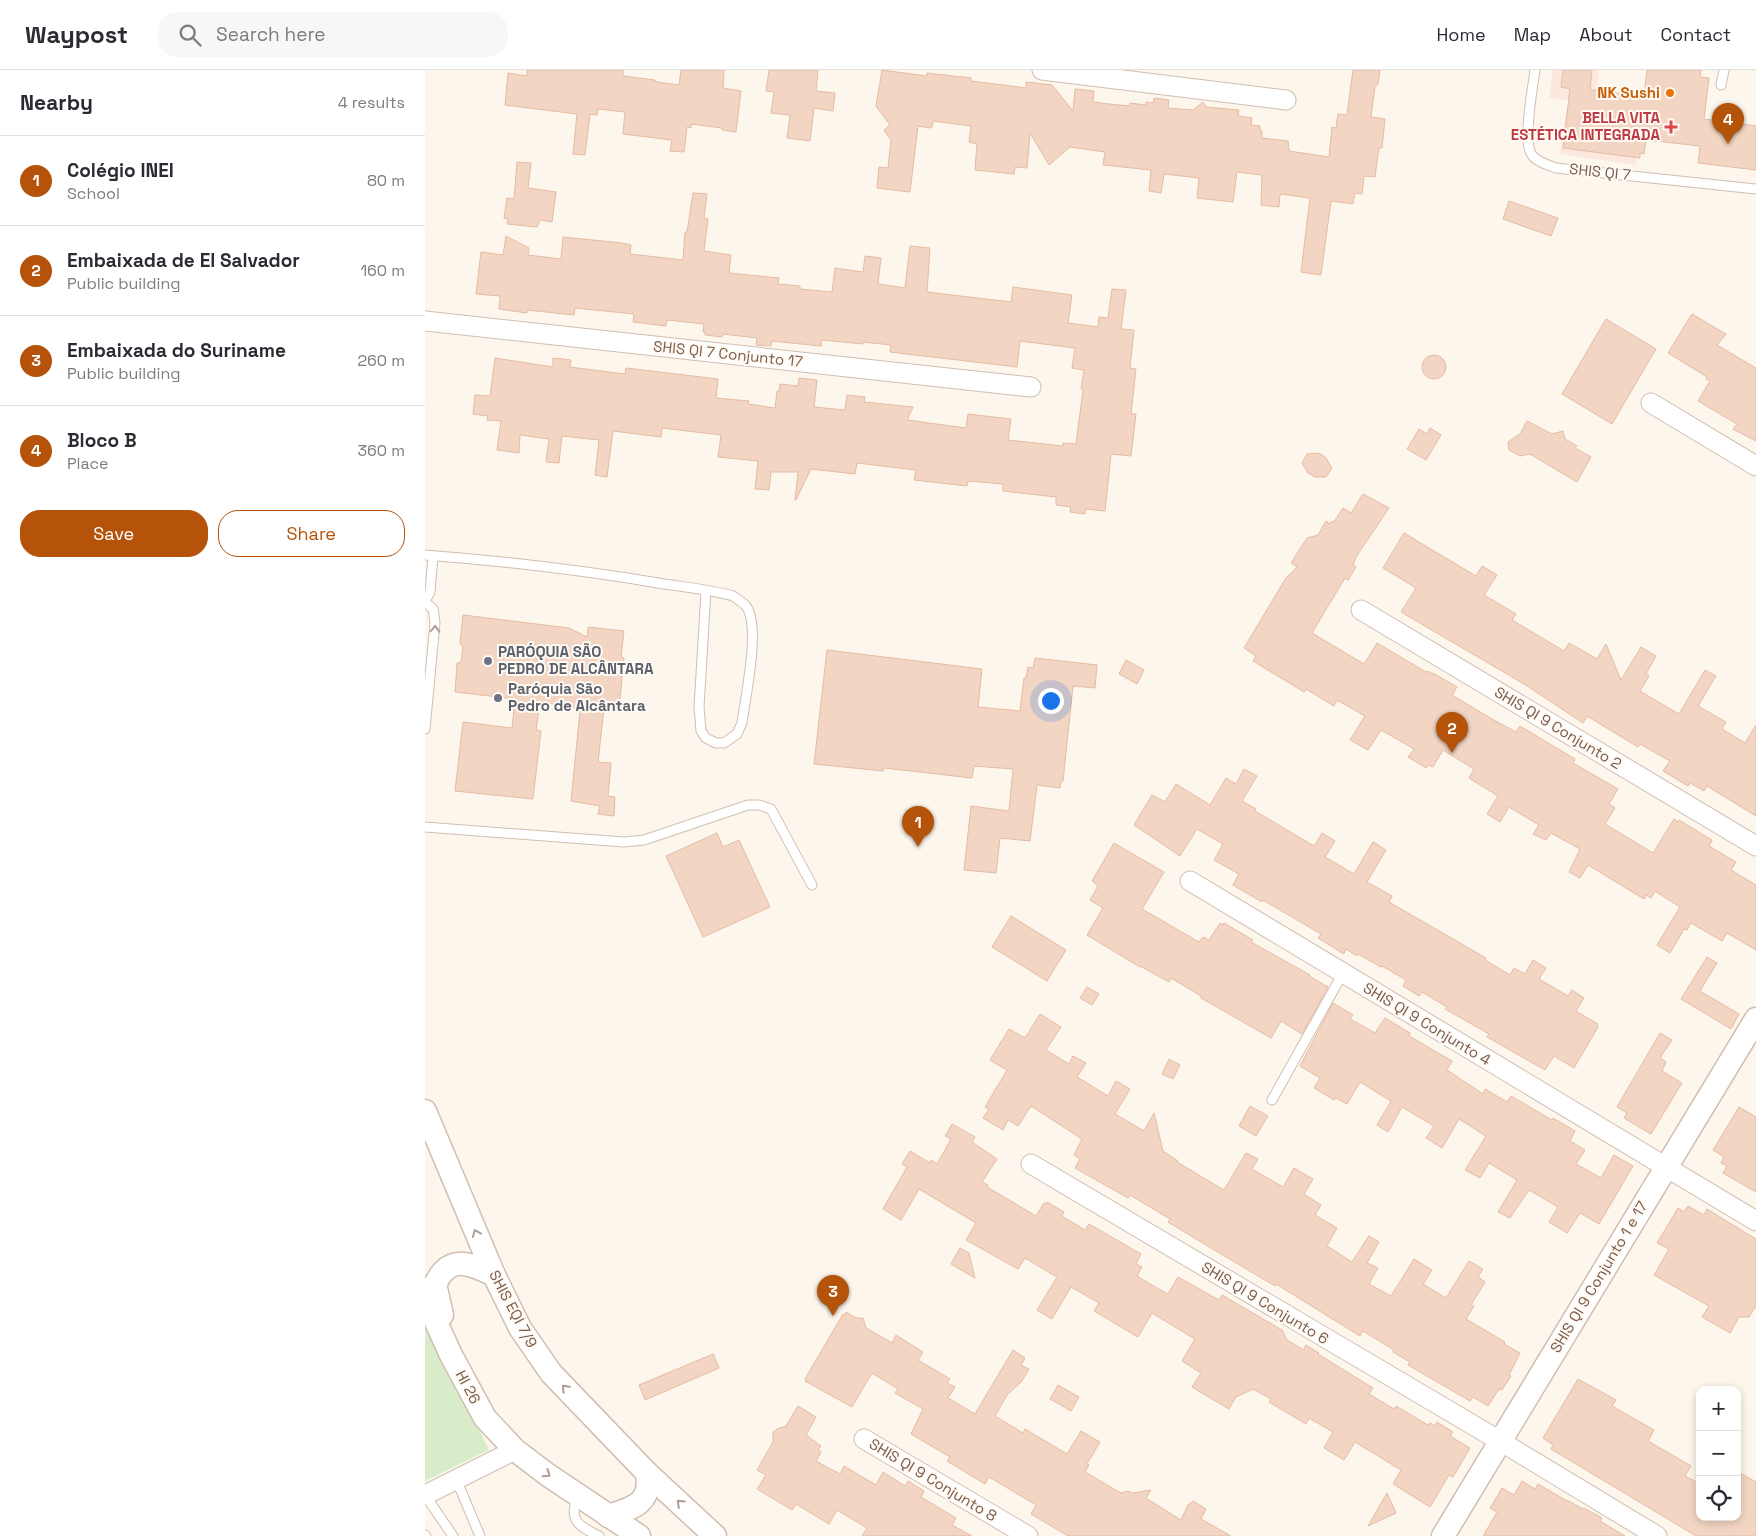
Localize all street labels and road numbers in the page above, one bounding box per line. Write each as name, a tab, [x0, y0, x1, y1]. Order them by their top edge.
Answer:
street label: SHIS QI 7	[1568, 159, 1632, 184]
street label: SHIS QI 7 Conjunto 17	[652, 336, 804, 371]
street label: SHIS QI 9 Conjunto 2	[1491, 682, 1625, 773]
street label: SHIS QI 9 Conjunto 4	[1360, 978, 1494, 1069]
street label: SHIS QI 9 Conjunto 1 e 17	[1546, 1197, 1651, 1356]
street label: SHIS QI 9 Conjunto 6	[1198, 1257, 1332, 1348]
street label: SHIS EQI 7/9	[485, 1267, 542, 1351]
street label: HI 26	[452, 1367, 485, 1407]
street label: SHIS QI 9 Conjunto 8	[866, 1434, 1000, 1525]

